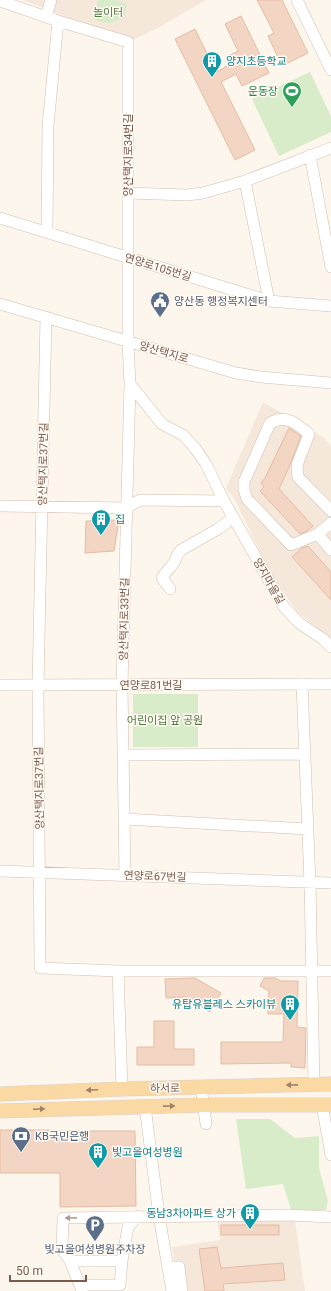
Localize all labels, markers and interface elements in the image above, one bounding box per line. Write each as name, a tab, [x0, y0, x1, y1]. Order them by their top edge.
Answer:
park label: 놀이터	[93, 6, 123, 19]
building icon: 양지초등학교	[201, 50, 223, 78]
place label: 양지초등학교	[226, 55, 287, 68]
sports icon: 운동장	[281, 80, 303, 108]
place label: 운동장	[248, 85, 278, 98]
street label: 양산택지로34번길	[122, 113, 135, 197]
street label: 연양로105번길	[123, 251, 193, 284]
public building icon: 양산동 행정복지센터	[149, 290, 171, 318]
place label: 양산동 행정복지센터	[174, 295, 268, 308]
street label: 양산택지로	[138, 339, 190, 366]
street label: 양산택지로37번길	[36, 422, 51, 506]
building icon: 집	[90, 508, 112, 536]
place label: 집	[115, 513, 125, 526]
street label: 양지마을길	[250, 556, 287, 606]
street label: 양산택지로33번길	[117, 577, 132, 661]
street label: 연양로81번길	[120, 679, 182, 692]
park label: 어린이집 앞 공원	[127, 714, 203, 727]
street label: 양산택지로37번길	[32, 746, 47, 830]
street label: 연양로67번길	[123, 869, 187, 884]
building icon: 유탑유블레스 스카이뷰	[279, 993, 301, 1021]
place label: 유탑유블레스 스카이뷰	[172, 998, 276, 1011]
street label: 하서로	[150, 1082, 180, 1095]
one-way arrow	[285, 1082, 298, 1088]
one-way arrow	[85, 1087, 98, 1093]
one-way arrow	[163, 1102, 175, 1109]
one-way arrow	[33, 1106, 45, 1113]
bank icon: KB국민은행	[10, 1125, 32, 1153]
place label: KB국민은행	[35, 1130, 89, 1143]
building icon: 빛고을여성병원	[87, 1141, 109, 1169]
place label: 빛고을여성병원	[112, 1146, 183, 1159]
building icon: 동남3차아파트 상가	[239, 1202, 261, 1230]
place label: 동남3차아파트 상가	[146, 1207, 236, 1220]
parking icon: 빛고을여성병원주차장	[84, 1214, 106, 1242]
one-way arrow	[64, 1215, 77, 1221]
place label: 빛고을여성병원주차장	[44, 1243, 146, 1256]
scale bar	[10, 1257, 86, 1283]
text: 50 m	[16, 1264, 43, 1278]

